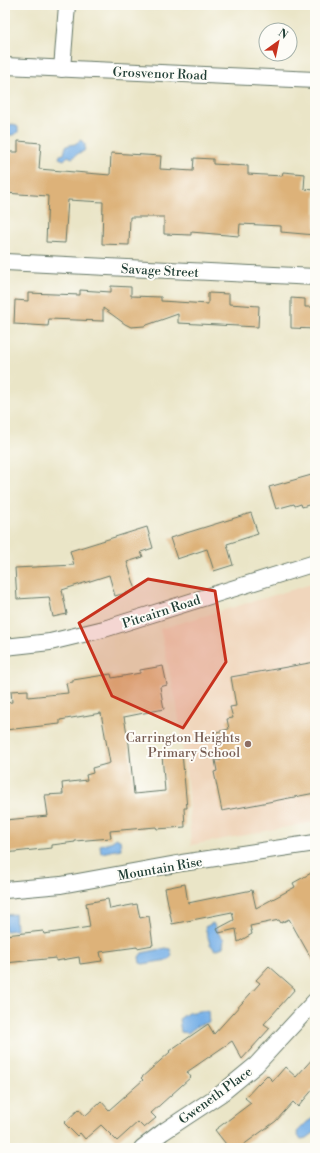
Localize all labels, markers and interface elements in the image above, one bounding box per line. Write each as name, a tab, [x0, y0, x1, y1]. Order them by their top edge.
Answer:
north arrow	[258, 22, 298, 62]
text: N	[275, 26, 291, 43]
street label: Grosvenor Road	[112, 64, 208, 84]
street label: Savage Street	[121, 261, 200, 281]
street label: Pitcairn Road	[120, 592, 203, 632]
place label: Carrington Heights Primary School	[126, 730, 240, 761]
marker: Carrington Heights Primary School	[243, 739, 253, 749]
street label: Mountain Rise	[117, 854, 204, 884]
street label: Gweneth Place	[176, 1064, 256, 1128]

